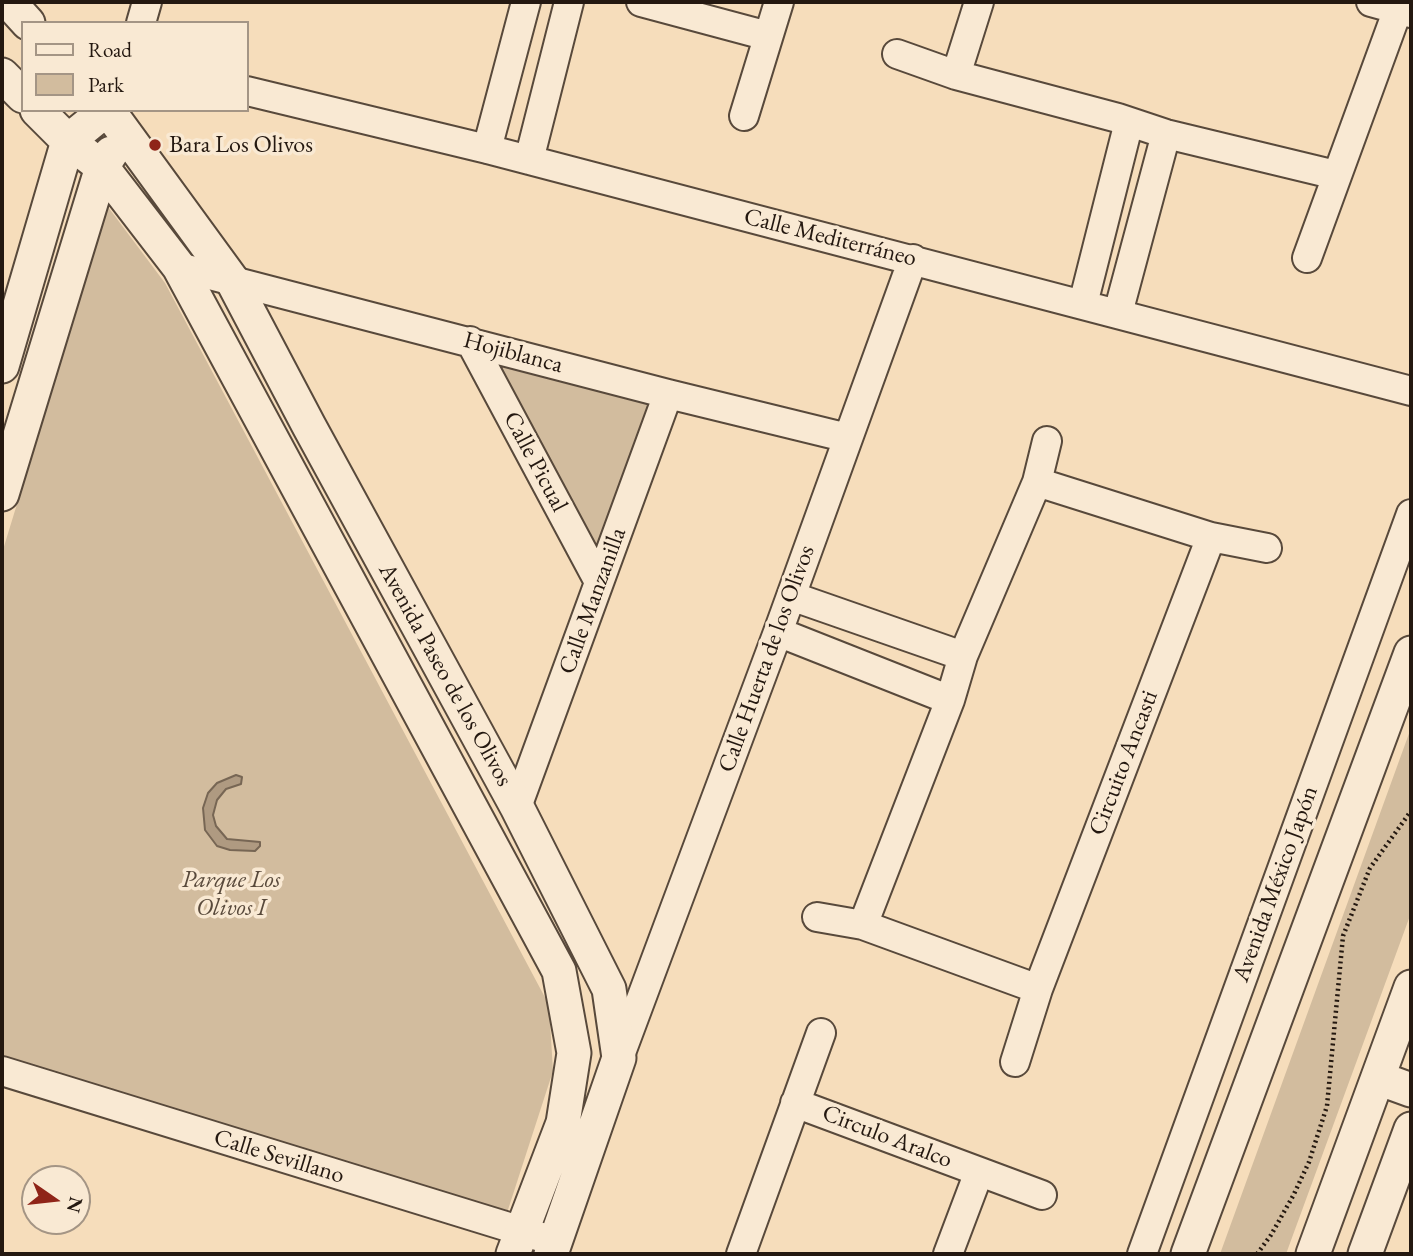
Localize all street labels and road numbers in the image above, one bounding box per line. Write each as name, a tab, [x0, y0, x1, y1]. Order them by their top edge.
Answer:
street label: Calle Mediterráneo	[741, 203, 919, 273]
street label: Hojiblanca	[460, 326, 566, 380]
street label: Calle Picual	[497, 407, 573, 517]
street label: Calle Manzanilla	[553, 524, 633, 678]
street label: Calle Huerta de los Olivos	[712, 541, 822, 777]
street label: Avenida Paseo de los Olivos	[372, 558, 518, 792]
street label: Circuito Ancasti	[1083, 686, 1165, 840]
street label: Avenida México Japón	[1227, 782, 1325, 986]
street label: Circulo Aralco	[818, 1099, 956, 1175]
street label: Calle Sevillano	[210, 1124, 348, 1190]

